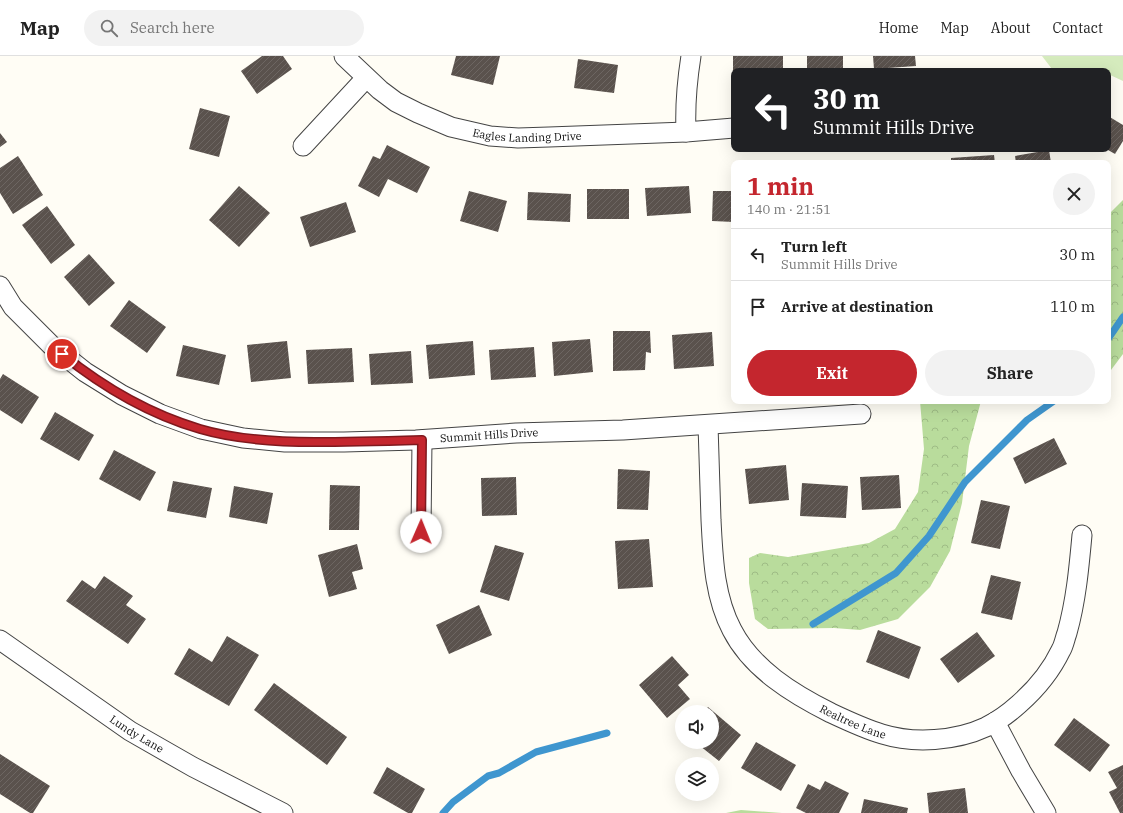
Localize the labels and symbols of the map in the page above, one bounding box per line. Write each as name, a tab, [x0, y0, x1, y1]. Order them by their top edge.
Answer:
street label: Eagles Landing Drive	[471, 125, 582, 145]
pin	[45, 337, 79, 371]
street label: Summit Hills Drive	[439, 425, 539, 445]
position arrow	[400, 511, 442, 553]
street label: Realtree Lane	[817, 701, 888, 742]
street label: Lundy Lane	[107, 712, 166, 756]

